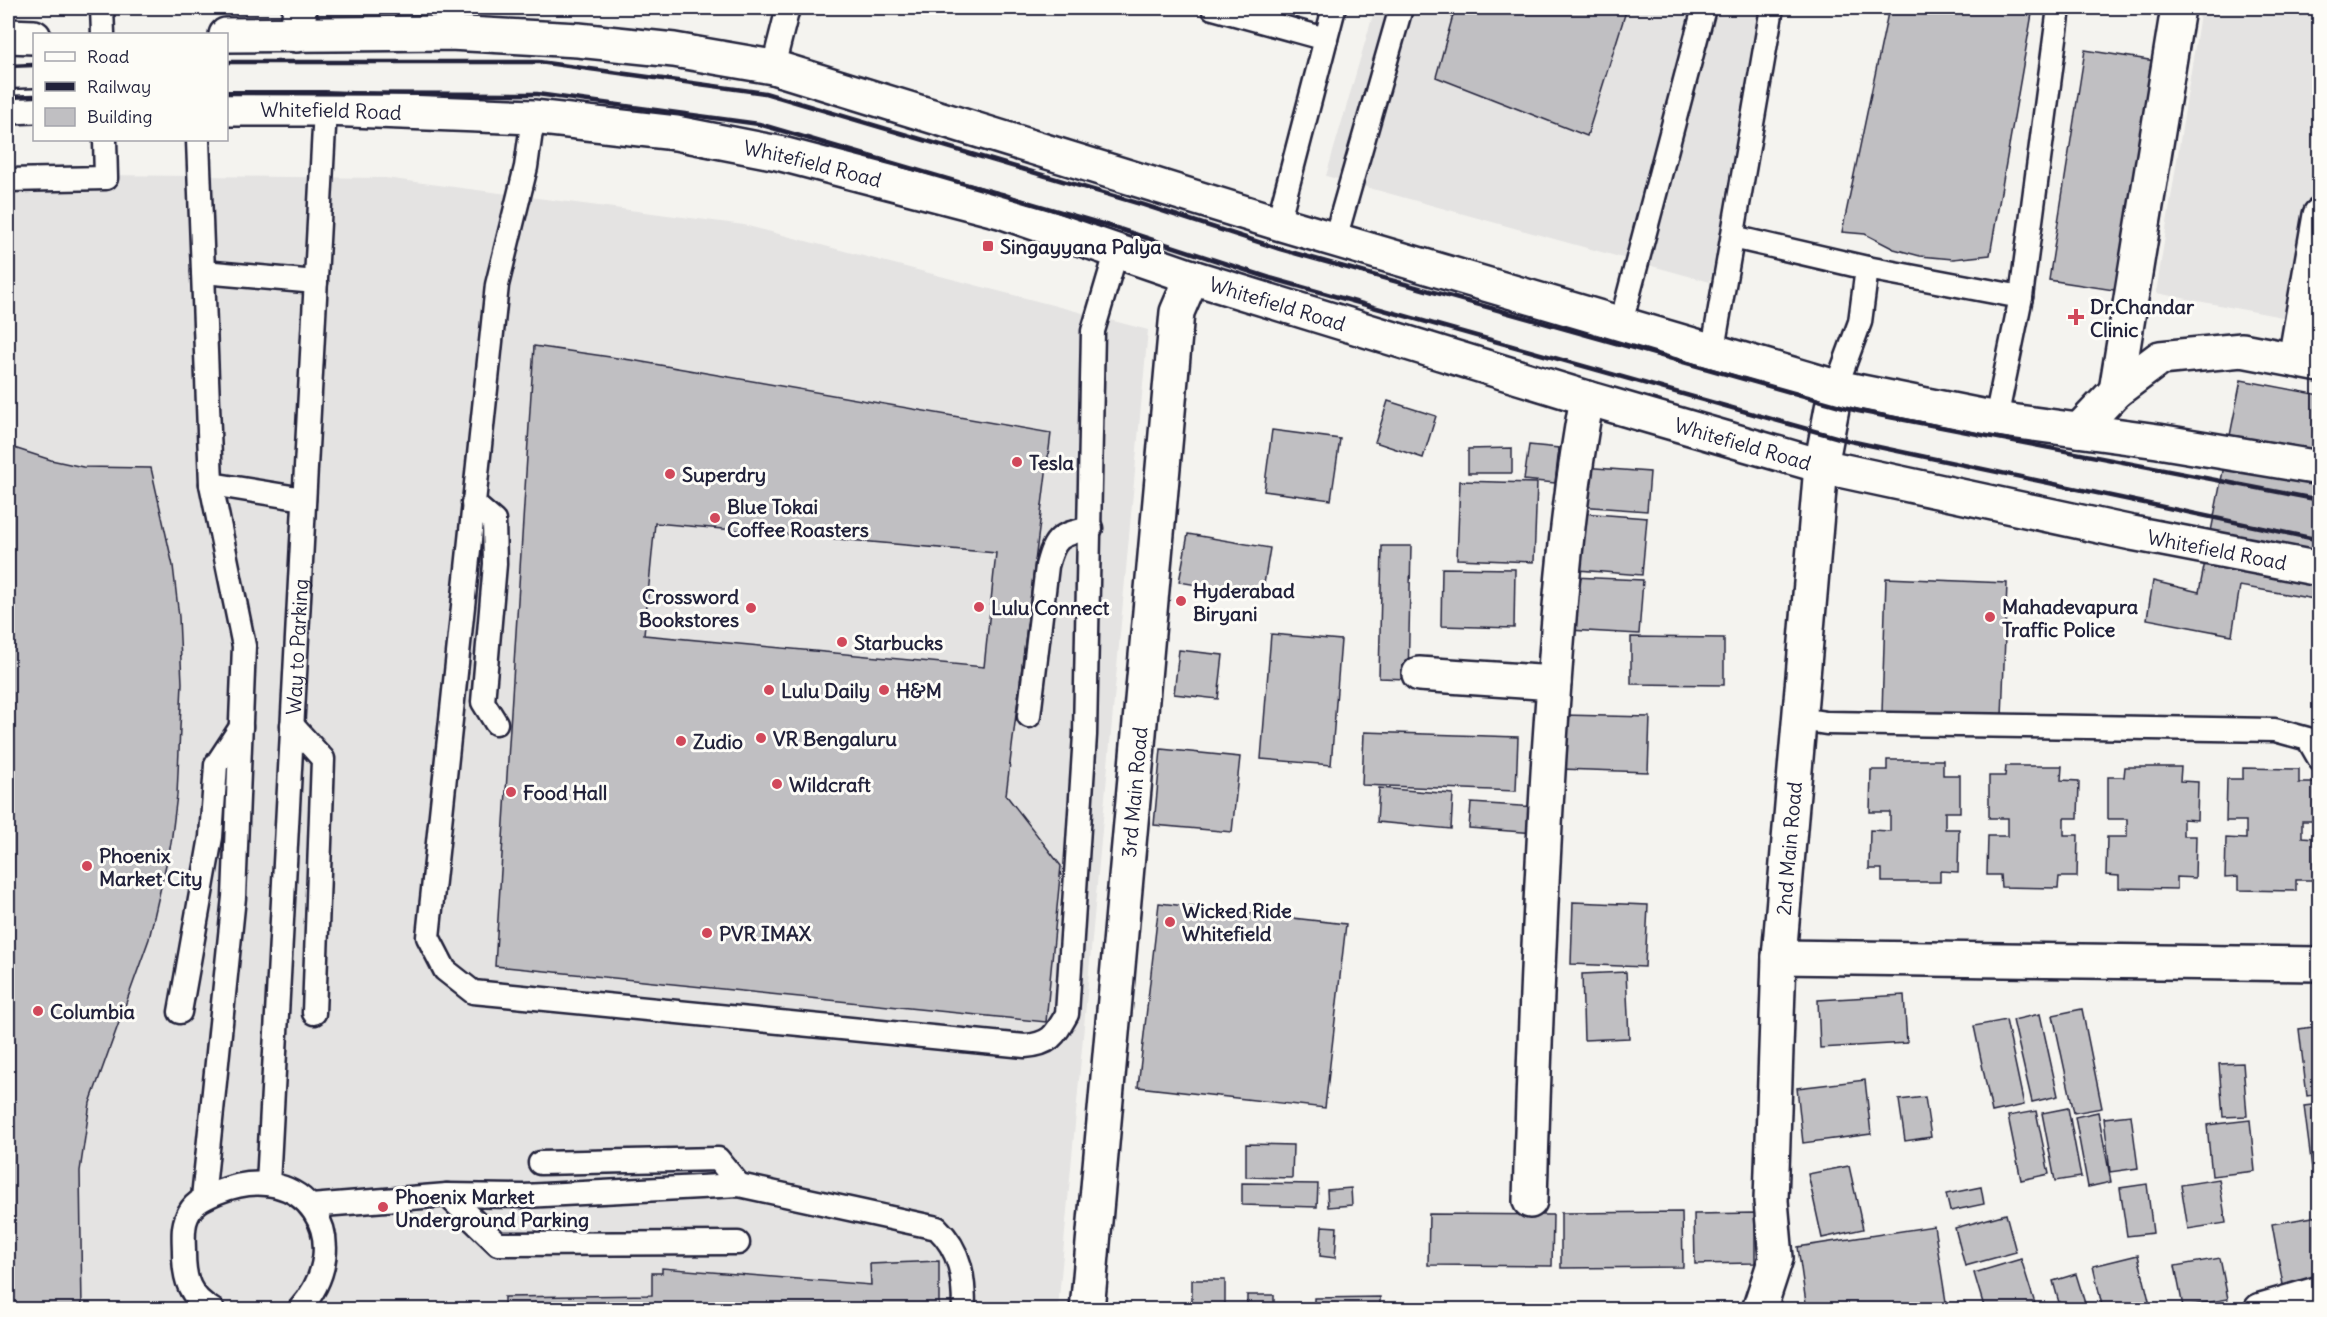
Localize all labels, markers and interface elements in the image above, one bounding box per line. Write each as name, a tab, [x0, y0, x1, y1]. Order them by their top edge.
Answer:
legend	[33, 33, 228, 141]
text: Road	[87, 45, 130, 68]
text: Railway	[87, 75, 151, 98]
street label: Whitefield Road	[260, 96, 402, 124]
text: Building	[87, 105, 152, 128]
street label: Whitefield Road	[742, 134, 885, 192]
place label: Singayyana Palya	[1000, 234, 1162, 259]
marker: Singayyana Palya	[981, 239, 995, 253]
street label: Whitefield Road	[1206, 271, 1349, 336]
place label: Dr.Chandar Clinic	[2090, 294, 2195, 342]
marker: Dr.Chandar Clinic	[2067, 308, 2085, 326]
street label: Whitefield Road	[1672, 412, 1815, 475]
place label: Tesla	[1029, 450, 1074, 475]
marker: Tesla	[1010, 455, 1024, 469]
place label: Superdry	[682, 462, 766, 487]
marker: Superdry	[663, 467, 677, 481]
place label: Blue Tokai Coffee Roasters	[727, 494, 869, 542]
marker: Blue Tokai Coffee Roasters	[708, 511, 722, 525]
street label: Whitefield Road	[2145, 524, 2289, 575]
street label: Way to Parking	[280, 578, 313, 716]
place label: Hyderabad Biryani	[1193, 578, 1295, 626]
place label: Crossword Bookstores	[639, 584, 739, 632]
marker: Hyderabad Biryani	[1174, 594, 1188, 608]
place label: Mahadevapura Traffic Police	[2002, 594, 2139, 642]
place label: Lulu Connect	[991, 595, 1110, 620]
marker: Lulu Connect	[972, 600, 986, 614]
marker: Crossword Bookstores	[744, 601, 758, 615]
marker: Mahadevapura Traffic Police	[1983, 610, 1997, 624]
place label: Starbucks	[854, 630, 943, 655]
marker: Starbucks	[835, 635, 849, 649]
place label: Lulu Daily	[781, 678, 870, 703]
place label: H&M	[896, 678, 942, 703]
marker: Lulu Daily	[762, 683, 776, 697]
marker: H&M	[877, 683, 891, 697]
street label: 3rd Main Road	[1115, 725, 1152, 859]
place label: VR Bengaluru	[773, 726, 897, 751]
place label: Zudio	[693, 729, 743, 754]
marker: VR Bengaluru	[754, 731, 768, 745]
marker: Zudio	[674, 734, 688, 748]
place label: Wildcraft	[789, 772, 871, 797]
marker: Wildcraft	[770, 777, 784, 791]
place label: Food Hall	[523, 780, 607, 805]
street label: 2nd Main Road	[1770, 780, 1806, 916]
marker: Food Hall	[504, 785, 518, 799]
place label: Phoenix Market City	[99, 843, 203, 891]
marker: Phoenix Market City	[80, 859, 94, 873]
place label: Wicked Ride Whitefield	[1182, 898, 1292, 946]
marker: Wicked Ride Whitefield	[1163, 915, 1177, 929]
place label: PVR IMAX	[719, 921, 812, 946]
marker: PVR IMAX	[700, 926, 714, 940]
place label: Columbia	[50, 999, 135, 1024]
marker: Columbia	[31, 1004, 45, 1018]
place label: Phoenix Market Underground Parking	[395, 1184, 589, 1232]
marker: Phoenix Market Underground Parking	[376, 1200, 390, 1214]

